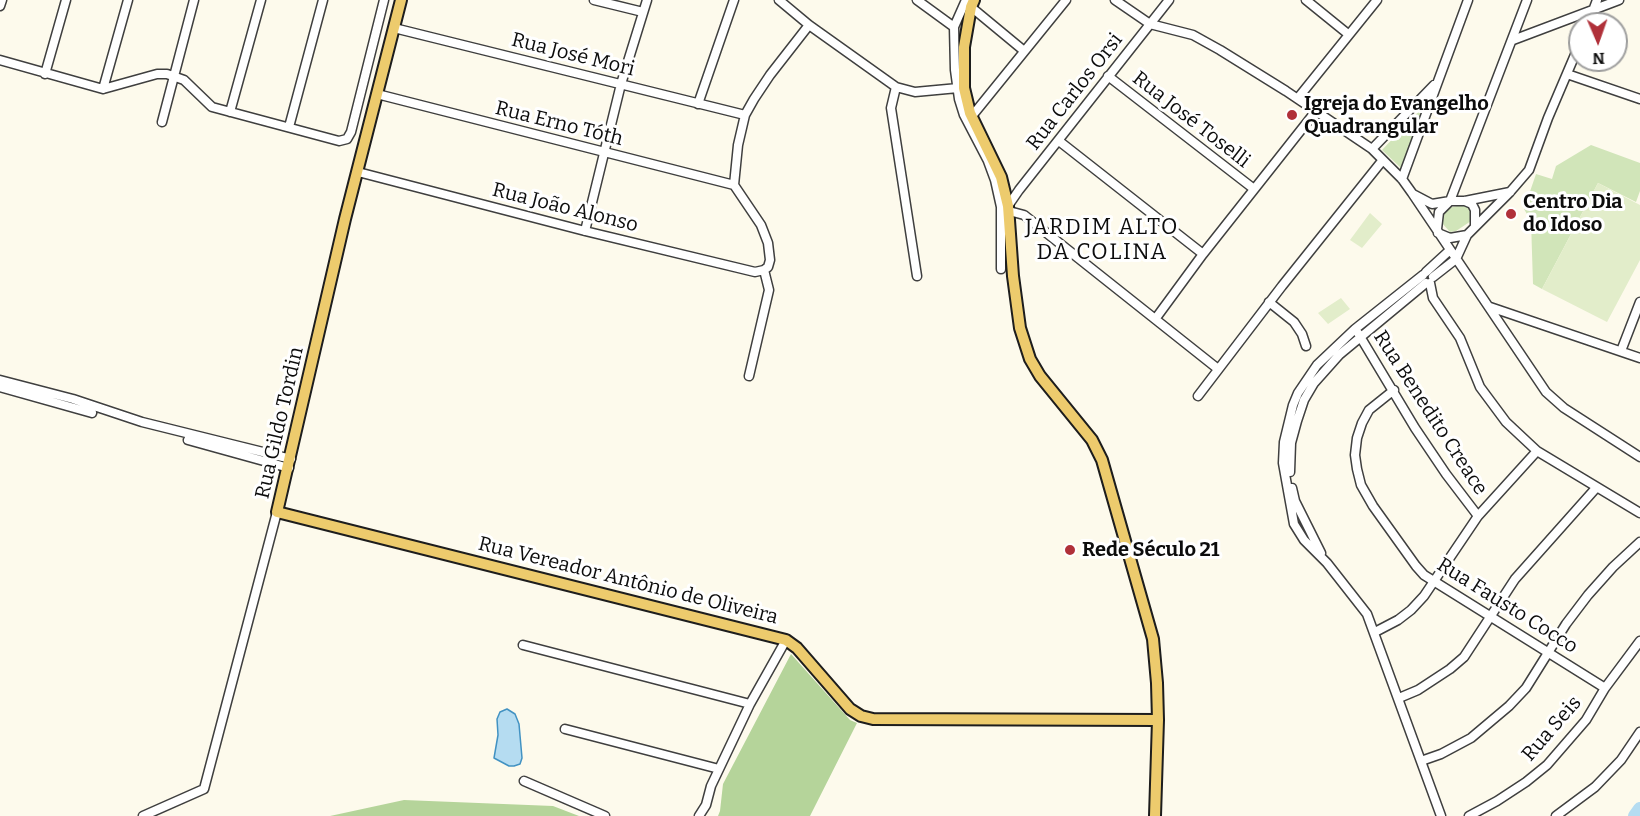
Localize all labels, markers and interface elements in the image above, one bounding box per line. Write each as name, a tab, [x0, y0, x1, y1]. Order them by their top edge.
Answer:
north arrow	[1568, 12, 1628, 72]
street label: Rua José Mori	[509, 28, 637, 82]
street label: Rua Carlos Orsi	[1022, 29, 1128, 155]
text: N	[1592, 49, 1605, 68]
street label: Rua José Toselli	[1127, 67, 1255, 173]
place label: Igreja do Evangelho Quadrangular	[1304, 92, 1489, 139]
street label: Rua Erno Tóth	[493, 97, 625, 151]
marker: Igreja do Evangelho Quadrangular	[1285, 108, 1299, 122]
street label: Rua João Alonso	[490, 178, 640, 238]
place label: Centro Dia do Idoso	[1523, 190, 1623, 237]
marker: Centro Dia do Idoso	[1504, 207, 1518, 221]
district label: JARDIM ALTO DA COLINA	[1025, 215, 1179, 266]
street label: Rua Benedito Creace	[1368, 326, 1492, 500]
street label: Rua Gildo Tordin	[251, 345, 309, 501]
street label: Rua Vereador Antônio de Oliveira	[476, 532, 780, 630]
place label: Rede Século 21	[1082, 538, 1219, 562]
marker: Rede Século 21	[1063, 543, 1077, 557]
street label: Rua Fausto Cocco	[1432, 553, 1582, 659]
street label: Rua Seis	[1517, 692, 1587, 766]

